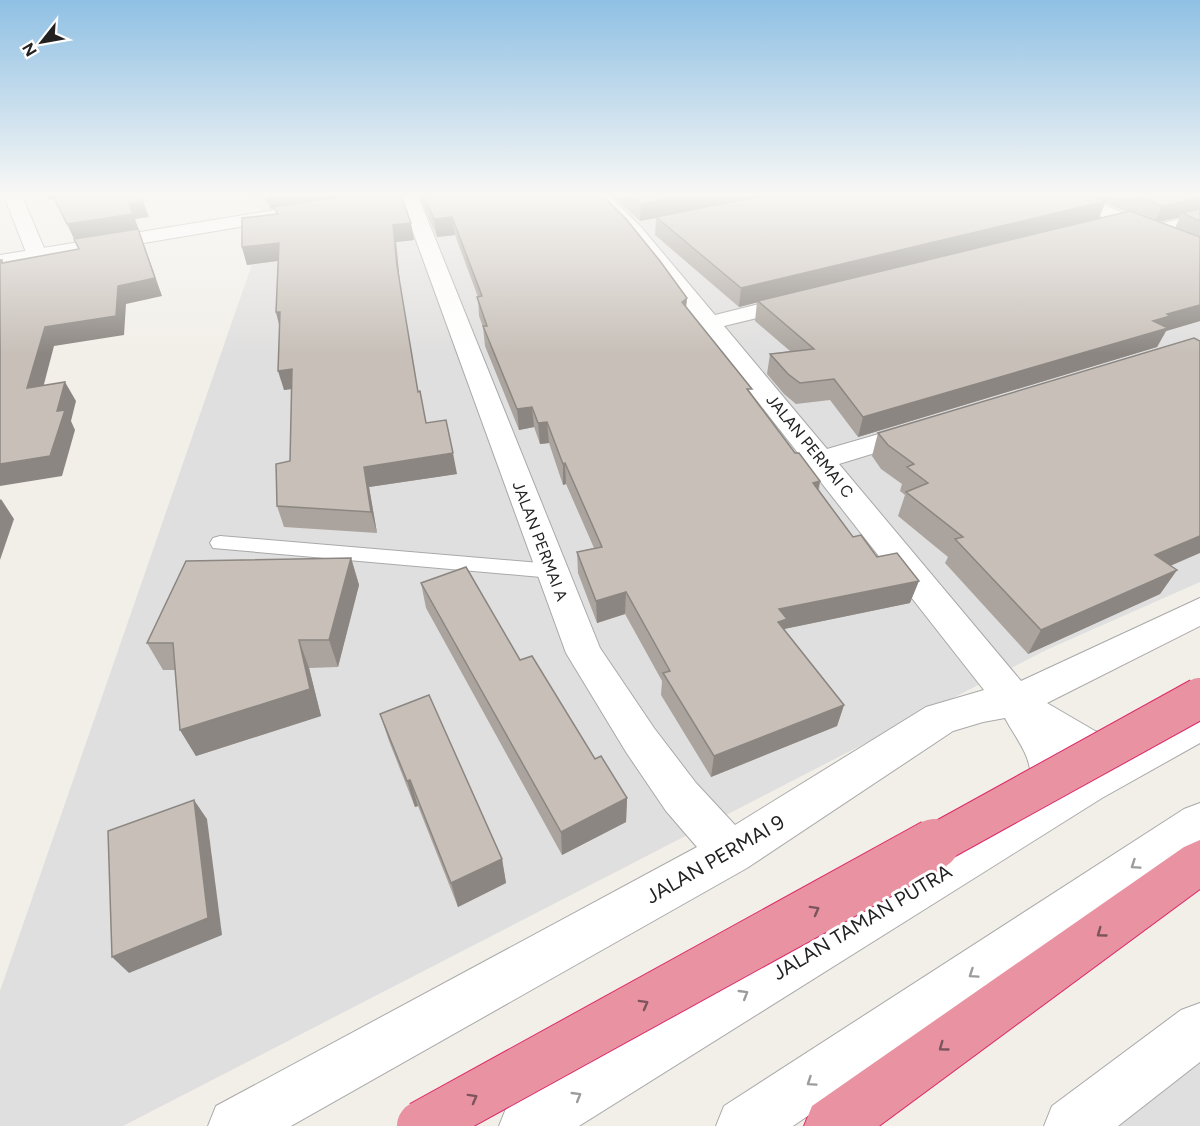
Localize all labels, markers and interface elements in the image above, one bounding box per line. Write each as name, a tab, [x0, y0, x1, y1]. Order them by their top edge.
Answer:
north arrow	[12, 12, 72, 72]
text: N	[18, 39, 41, 60]
street label: JALAN PERMAI C	[762, 390, 858, 502]
street label: JALAN PERMAI A	[508, 478, 572, 604]
street label: JALAN PERMAI 9	[641, 810, 789, 908]
one-way arrow	[1131, 858, 1141, 870]
street label: JALAN TAMAN PUTRA	[768, 859, 956, 985]
one-way arrow	[809, 906, 819, 917]
one-way arrow	[1097, 926, 1108, 937]
one-way arrow	[969, 966, 979, 978]
one-way arrow	[738, 990, 748, 1002]
one-way arrow	[638, 1000, 648, 1011]
one-way arrow	[938, 1039, 949, 1050]
one-way arrow	[806, 1075, 817, 1086]
one-way arrow	[571, 1091, 581, 1103]
one-way arrow	[467, 1094, 478, 1105]

